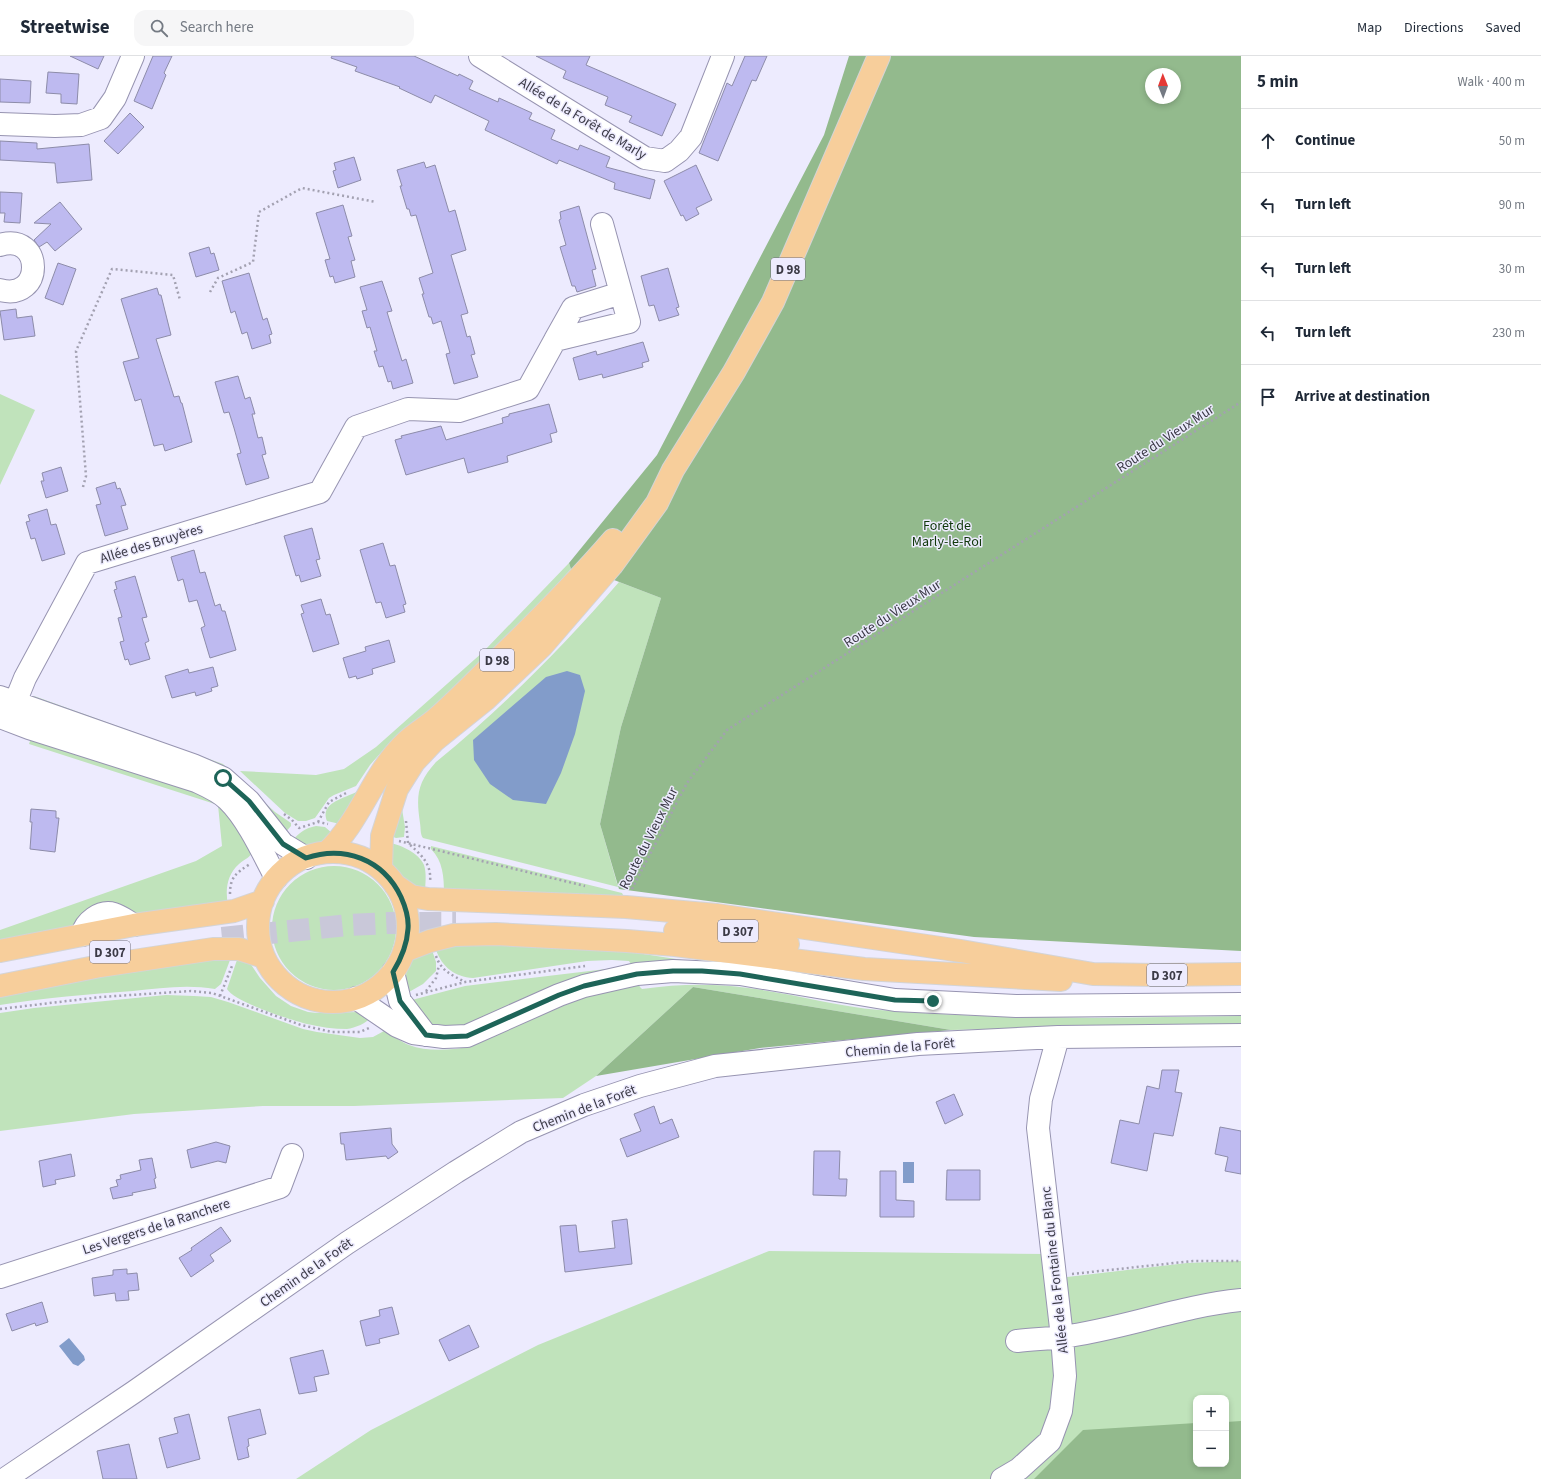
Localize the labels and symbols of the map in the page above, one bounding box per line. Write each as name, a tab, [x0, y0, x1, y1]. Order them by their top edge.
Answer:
north arrow	[1145, 68, 1181, 104]
street label: Allée de la Forêt de Marly	[515, 73, 650, 165]
road number: D 98	[771, 258, 805, 280]
street label: Route du Vieux Mur	[1113, 400, 1218, 478]
park label: Forêt de Marly-le-Roi	[912, 516, 982, 552]
street label: Allée des Bruyères	[97, 519, 205, 569]
street label: Route du Vieux Mur	[840, 575, 945, 653]
road number: D 98	[480, 649, 514, 671]
route start	[214, 769, 232, 787]
street label: Route du Vieux Mur	[614, 784, 683, 893]
road number: D 307	[718, 920, 758, 942]
road number: D 307	[90, 941, 130, 963]
road number: D 307	[1147, 964, 1187, 986]
route end	[924, 992, 942, 1010]
street label: Chemin de la Forêt	[845, 1033, 956, 1063]
street label: Chemin de la Forêt	[530, 1080, 639, 1138]
street label: Allée de la Fontaine du Blanc	[1036, 1185, 1074, 1354]
street label: Les Vergers de la Ranchere	[80, 1194, 233, 1260]
street label: Chemin de la Forêt	[256, 1233, 357, 1312]

